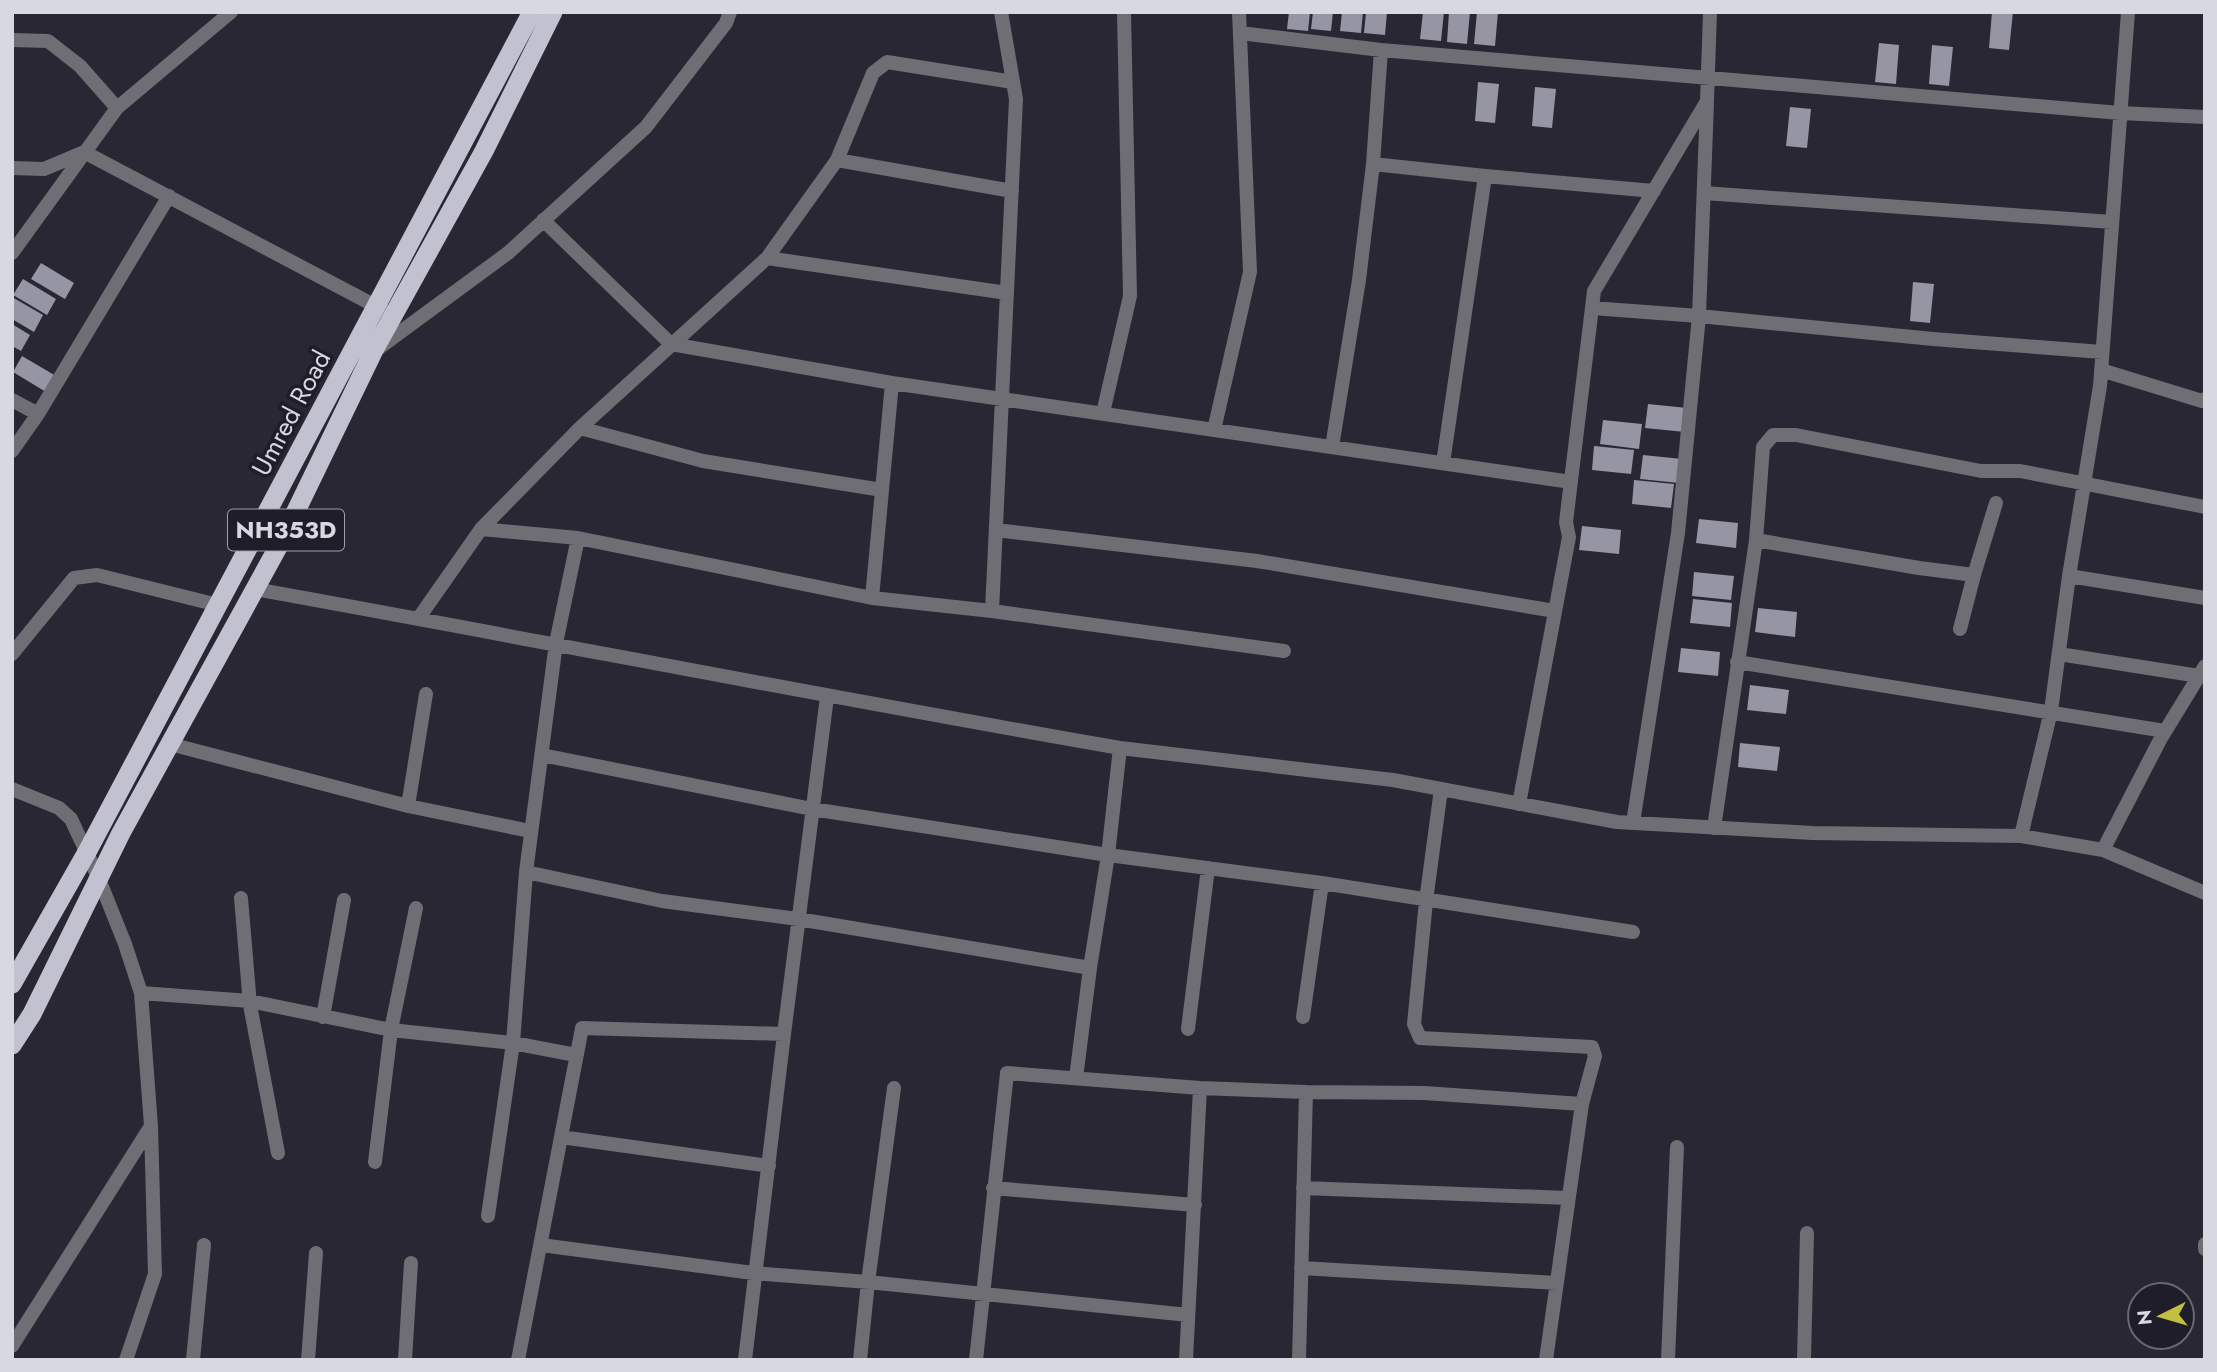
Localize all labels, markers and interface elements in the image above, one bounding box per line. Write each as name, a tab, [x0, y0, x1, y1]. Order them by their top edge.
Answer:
street label: Umred Road	[242, 344, 340, 482]
road number: NH353D	[228, 509, 344, 550]
north arrow	[2126, 1281, 2196, 1351]
text: N	[2130, 1309, 2159, 1326]

